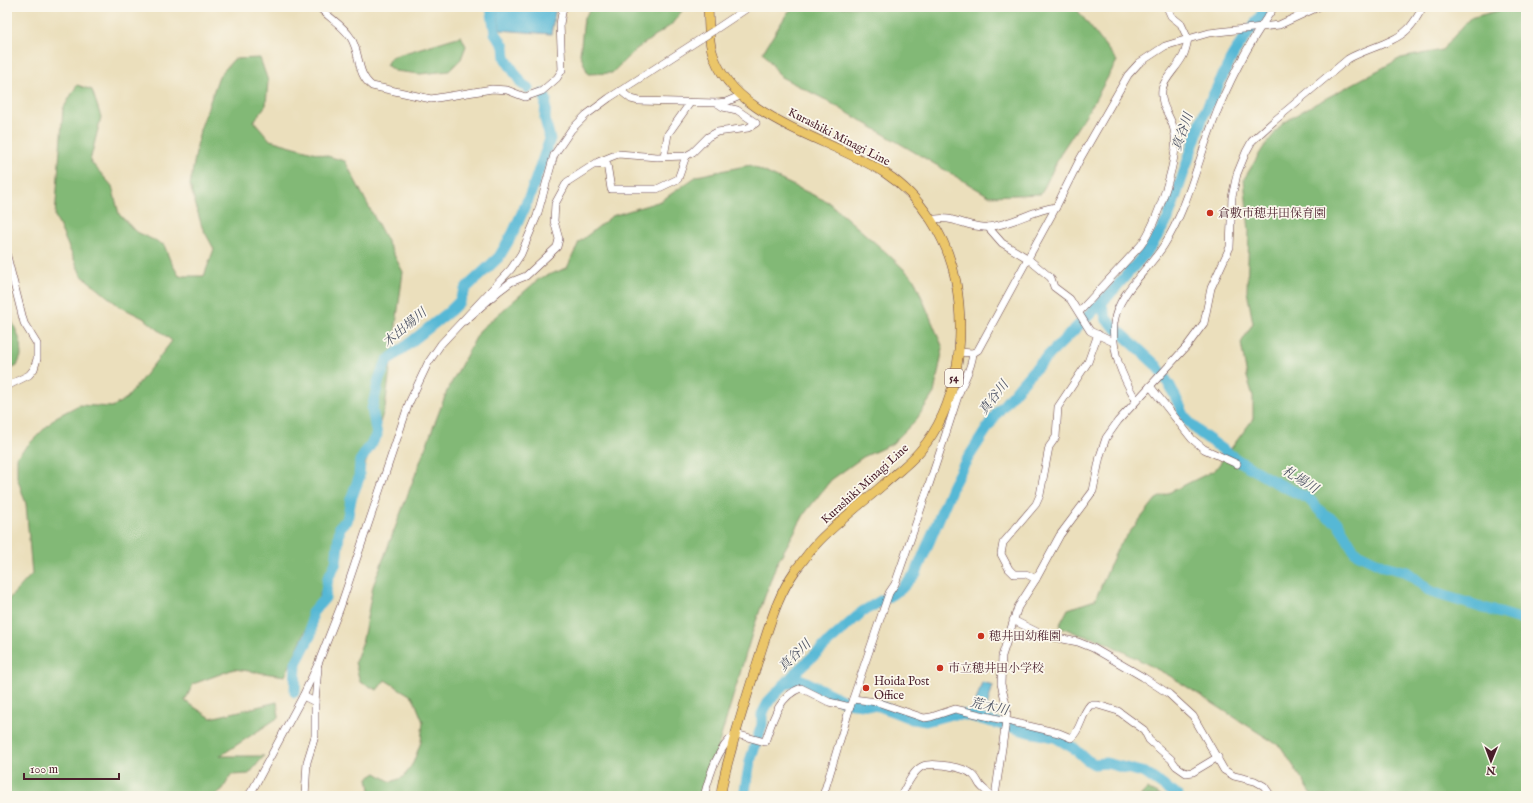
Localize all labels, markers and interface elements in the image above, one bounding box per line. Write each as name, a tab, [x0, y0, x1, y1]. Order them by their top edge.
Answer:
street label: Kurashiki Minagi Line	[785, 105, 893, 169]
water label: 真谷川	[1169, 109, 1198, 153]
place label: 倉敷市穂井田保育園	[1218, 206, 1326, 221]
marker: 倉敷市穂井田保育園	[1205, 208, 1215, 218]
water label: 木出場川	[380, 303, 432, 351]
road number: 54	[945, 369, 963, 387]
water label: 真谷川	[975, 376, 1014, 419]
street label: Kurashiki Minagi Line	[818, 440, 912, 527]
water label: 札場川	[1279, 462, 1323, 499]
place label: 穂井田幼稚園	[989, 629, 1061, 644]
marker: 穂井田幼稚園	[976, 631, 986, 641]
water label: 真谷川	[775, 635, 816, 676]
place label: 市立穂井田小学校	[948, 661, 1044, 676]
marker: 市立穂井田小学校	[935, 663, 945, 673]
place label: Hoida Post Office	[874, 674, 929, 703]
marker: Hoida Post Office	[861, 683, 871, 693]
water label: 荒木川	[968, 694, 1012, 720]
north arrow	[1471, 741, 1511, 781]
scale bar	[24, 755, 119, 781]
text: 100 m	[30, 762, 58, 777]
text: N	[1485, 763, 1497, 777]

